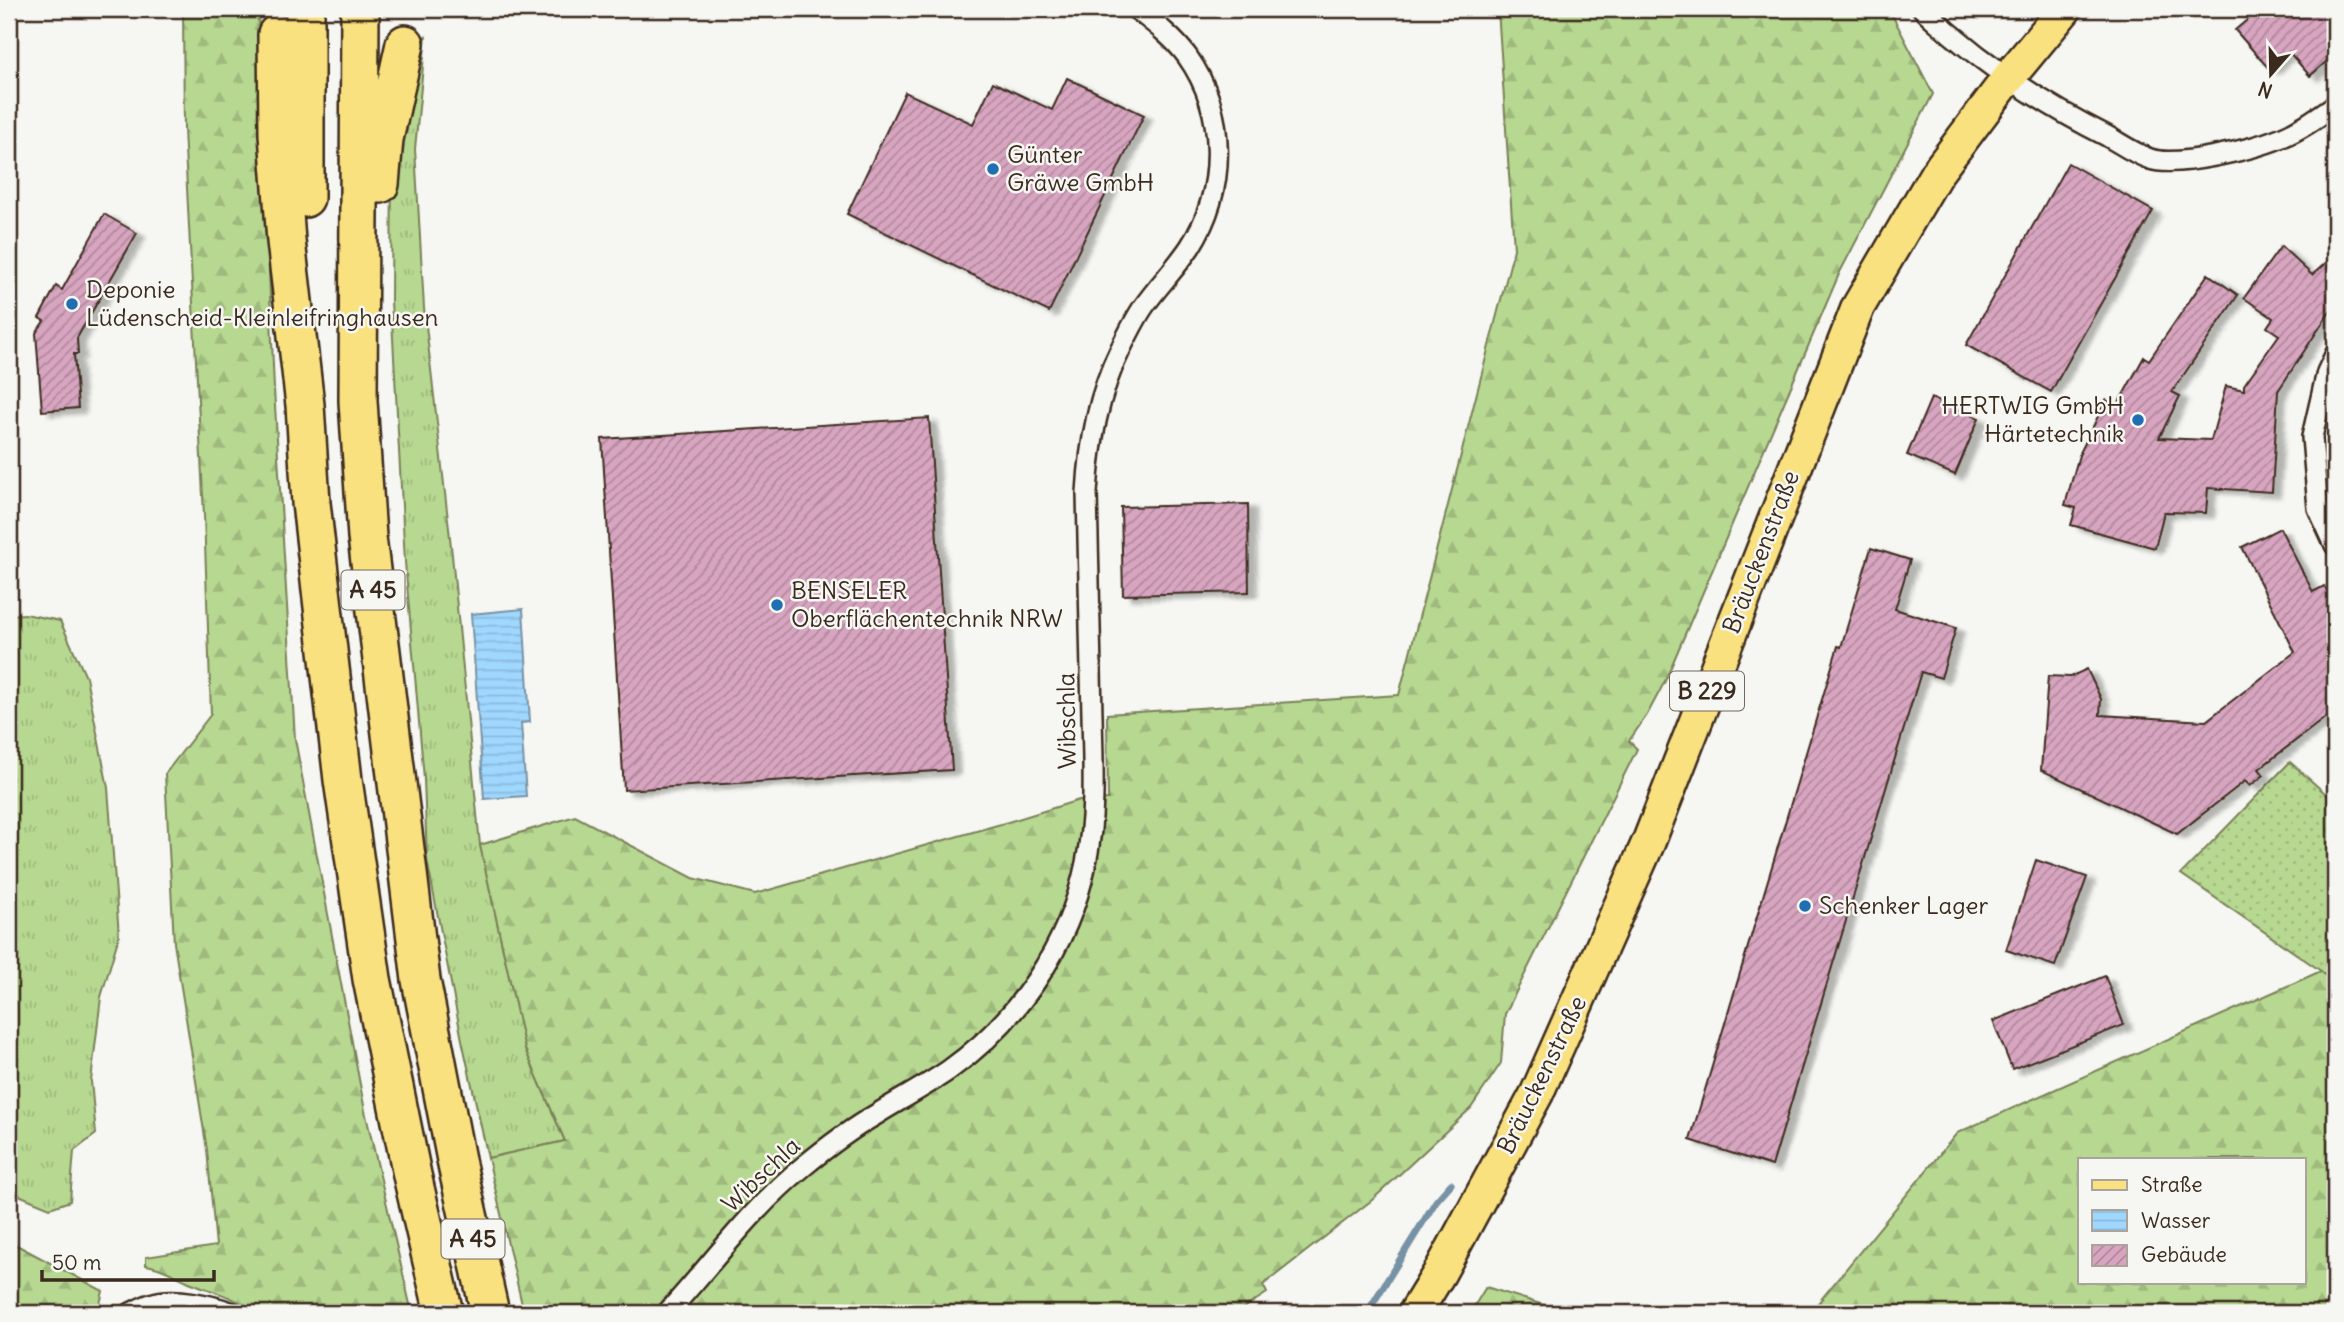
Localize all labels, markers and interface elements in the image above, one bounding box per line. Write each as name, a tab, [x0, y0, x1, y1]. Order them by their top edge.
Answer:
north arrow	[2236, 38, 2306, 108]
text: N	[2255, 76, 2275, 103]
place label: Günter Gräwe GmbH	[1007, 139, 1154, 197]
marker: Günter Gräwe GmbH	[985, 161, 1001, 177]
place label: Deponie Lüdenscheid-Kleinleifringhausen	[86, 274, 439, 332]
marker: Deponie Lüdenscheid-Kleinleifringhausen	[64, 296, 80, 312]
place label: HERTWIG GmbH Härtetechnik	[1942, 390, 2124, 448]
marker: HERTWIG GmbH Härtetechnik	[2130, 412, 2146, 428]
street label: Bräuckenstraße	[1715, 466, 1805, 637]
road number: A 45	[342, 570, 404, 610]
place label: BENSELER Oberflächentechnik NRW	[791, 575, 1063, 633]
marker: BENSELER Oberflächentechnik NRW	[769, 597, 785, 613]
road number: B 229	[1670, 671, 1744, 710]
street label: Wibschla	[1050, 673, 1082, 770]
place label: Schenker Lager	[1819, 890, 1989, 920]
marker: Schenker Lager	[1797, 898, 1813, 914]
street label: Bräuckenstraße	[1490, 991, 1592, 1158]
street label: Wibschla	[715, 1130, 806, 1218]
legend	[2078, 1158, 2306, 1284]
text: Straße	[2141, 1171, 2202, 1198]
text: Wasser	[2141, 1207, 2211, 1234]
road number: A 45	[442, 1220, 504, 1258]
scale bar	[42, 1238, 214, 1282]
text: Gebäude	[2141, 1241, 2227, 1268]
text: 50 m	[52, 1249, 101, 1276]

